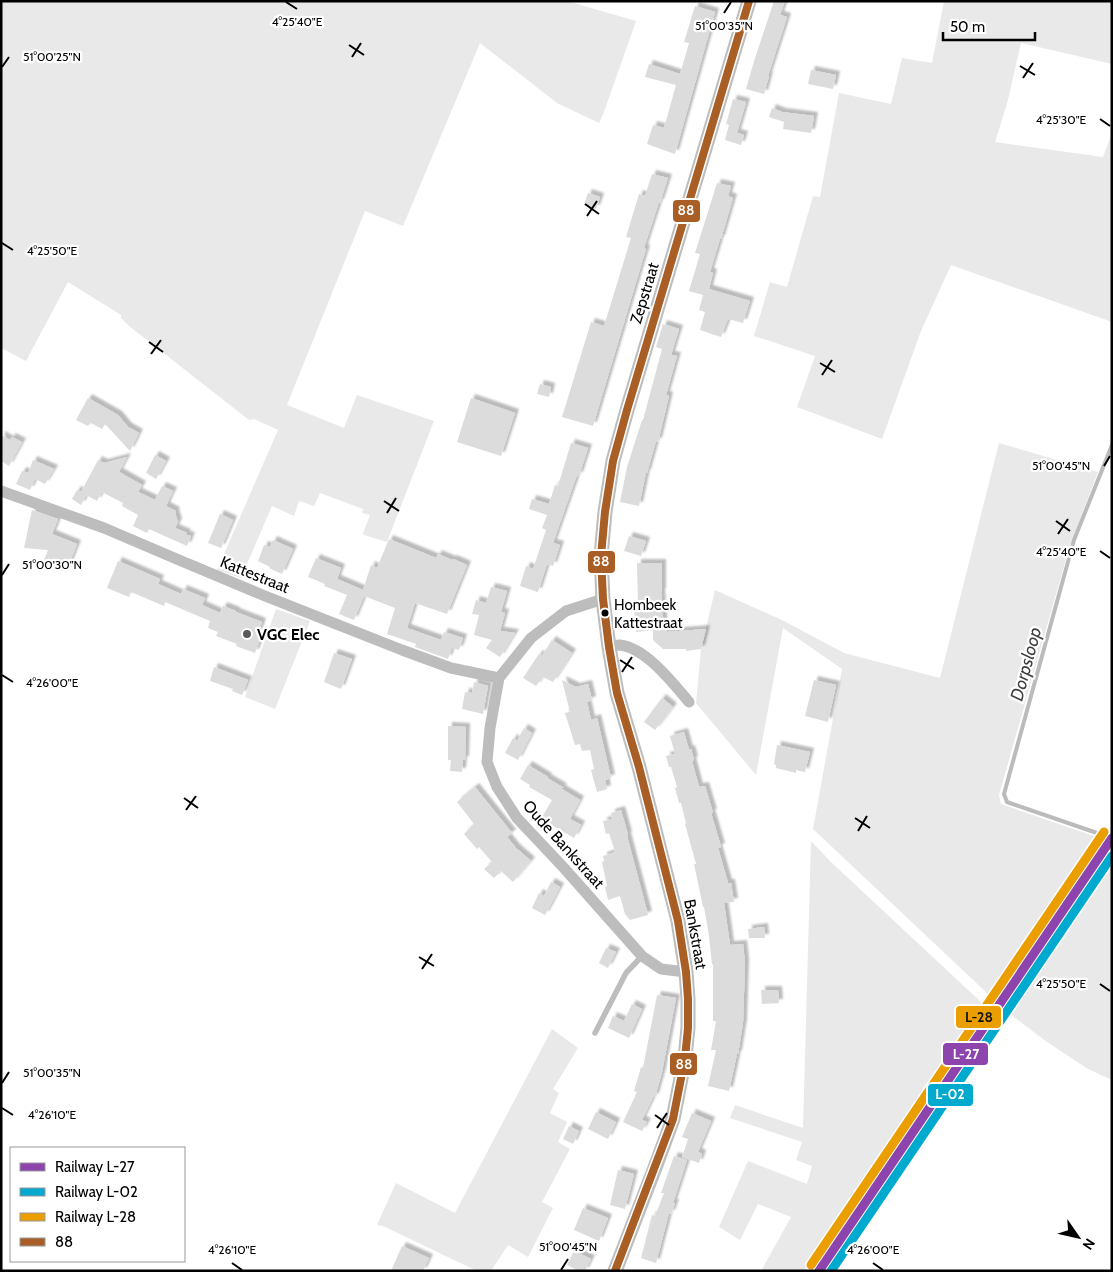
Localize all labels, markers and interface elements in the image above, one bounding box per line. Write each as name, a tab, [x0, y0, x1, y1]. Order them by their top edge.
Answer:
scale bar	[943, 10, 1036, 42]
text: 4°25'40"E	[272, 14, 323, 29]
text: 51°00'35"N	[695, 18, 753, 33]
text: 50 m	[950, 18, 985, 36]
text: 51°00'25"N	[23, 49, 81, 64]
text: 4°25'30"E	[1036, 112, 1087, 127]
line badge: 88	[672, 199, 701, 223]
text: 88	[678, 201, 694, 219]
text: 4°25'50"E	[27, 243, 78, 258]
street label: Zepstraat	[626, 260, 663, 326]
text: 51°00'45"N	[1032, 458, 1090, 473]
text: 4°25'40"E	[1036, 544, 1087, 559]
line badge: 88	[587, 550, 616, 574]
street label: Kattestraat	[217, 552, 293, 597]
text: 88	[593, 552, 609, 570]
text: 51°00'30"N	[22, 557, 82, 572]
place label: Hombeek Kattestraat	[614, 596, 682, 632]
marker: Hombeek Kattestraat	[600, 608, 610, 618]
place label: VGC Elec	[257, 625, 319, 644]
water label: Dorpsloop	[1006, 625, 1046, 703]
marker: VGC Elec	[241, 628, 253, 640]
text: 4°26'00"E	[26, 675, 79, 690]
street label: Oude Bankstraat	[519, 796, 609, 893]
street label: Bankstraat	[680, 898, 711, 971]
text: 4°25'50"E	[1036, 976, 1087, 991]
line badge: L-28	[955, 1005, 1002, 1029]
text: L-28	[965, 1008, 993, 1026]
line badge: L-27	[942, 1042, 989, 1066]
text: L-27	[953, 1045, 980, 1063]
line badge: 88	[669, 1052, 698, 1076]
text: 88	[676, 1055, 692, 1073]
text: 51°00'35"N	[23, 1065, 81, 1080]
line badge: L-02	[927, 1083, 974, 1107]
text: L-02	[935, 1085, 965, 1103]
text: 4°26'10"E	[28, 1107, 76, 1122]
legend	[10, 1147, 185, 1262]
text: Railway L-27	[55, 1158, 135, 1176]
text: Railway L-02	[55, 1183, 138, 1201]
text: Railway L-28	[55, 1208, 136, 1226]
north arrow	[1053, 1212, 1103, 1262]
text: 88	[55, 1233, 73, 1251]
text: N	[1079, 1235, 1099, 1253]
text: 51°00'45"N	[539, 1239, 597, 1254]
text: 4°26'10"E	[208, 1242, 256, 1257]
text: 4°26'00"E	[847, 1242, 900, 1257]

